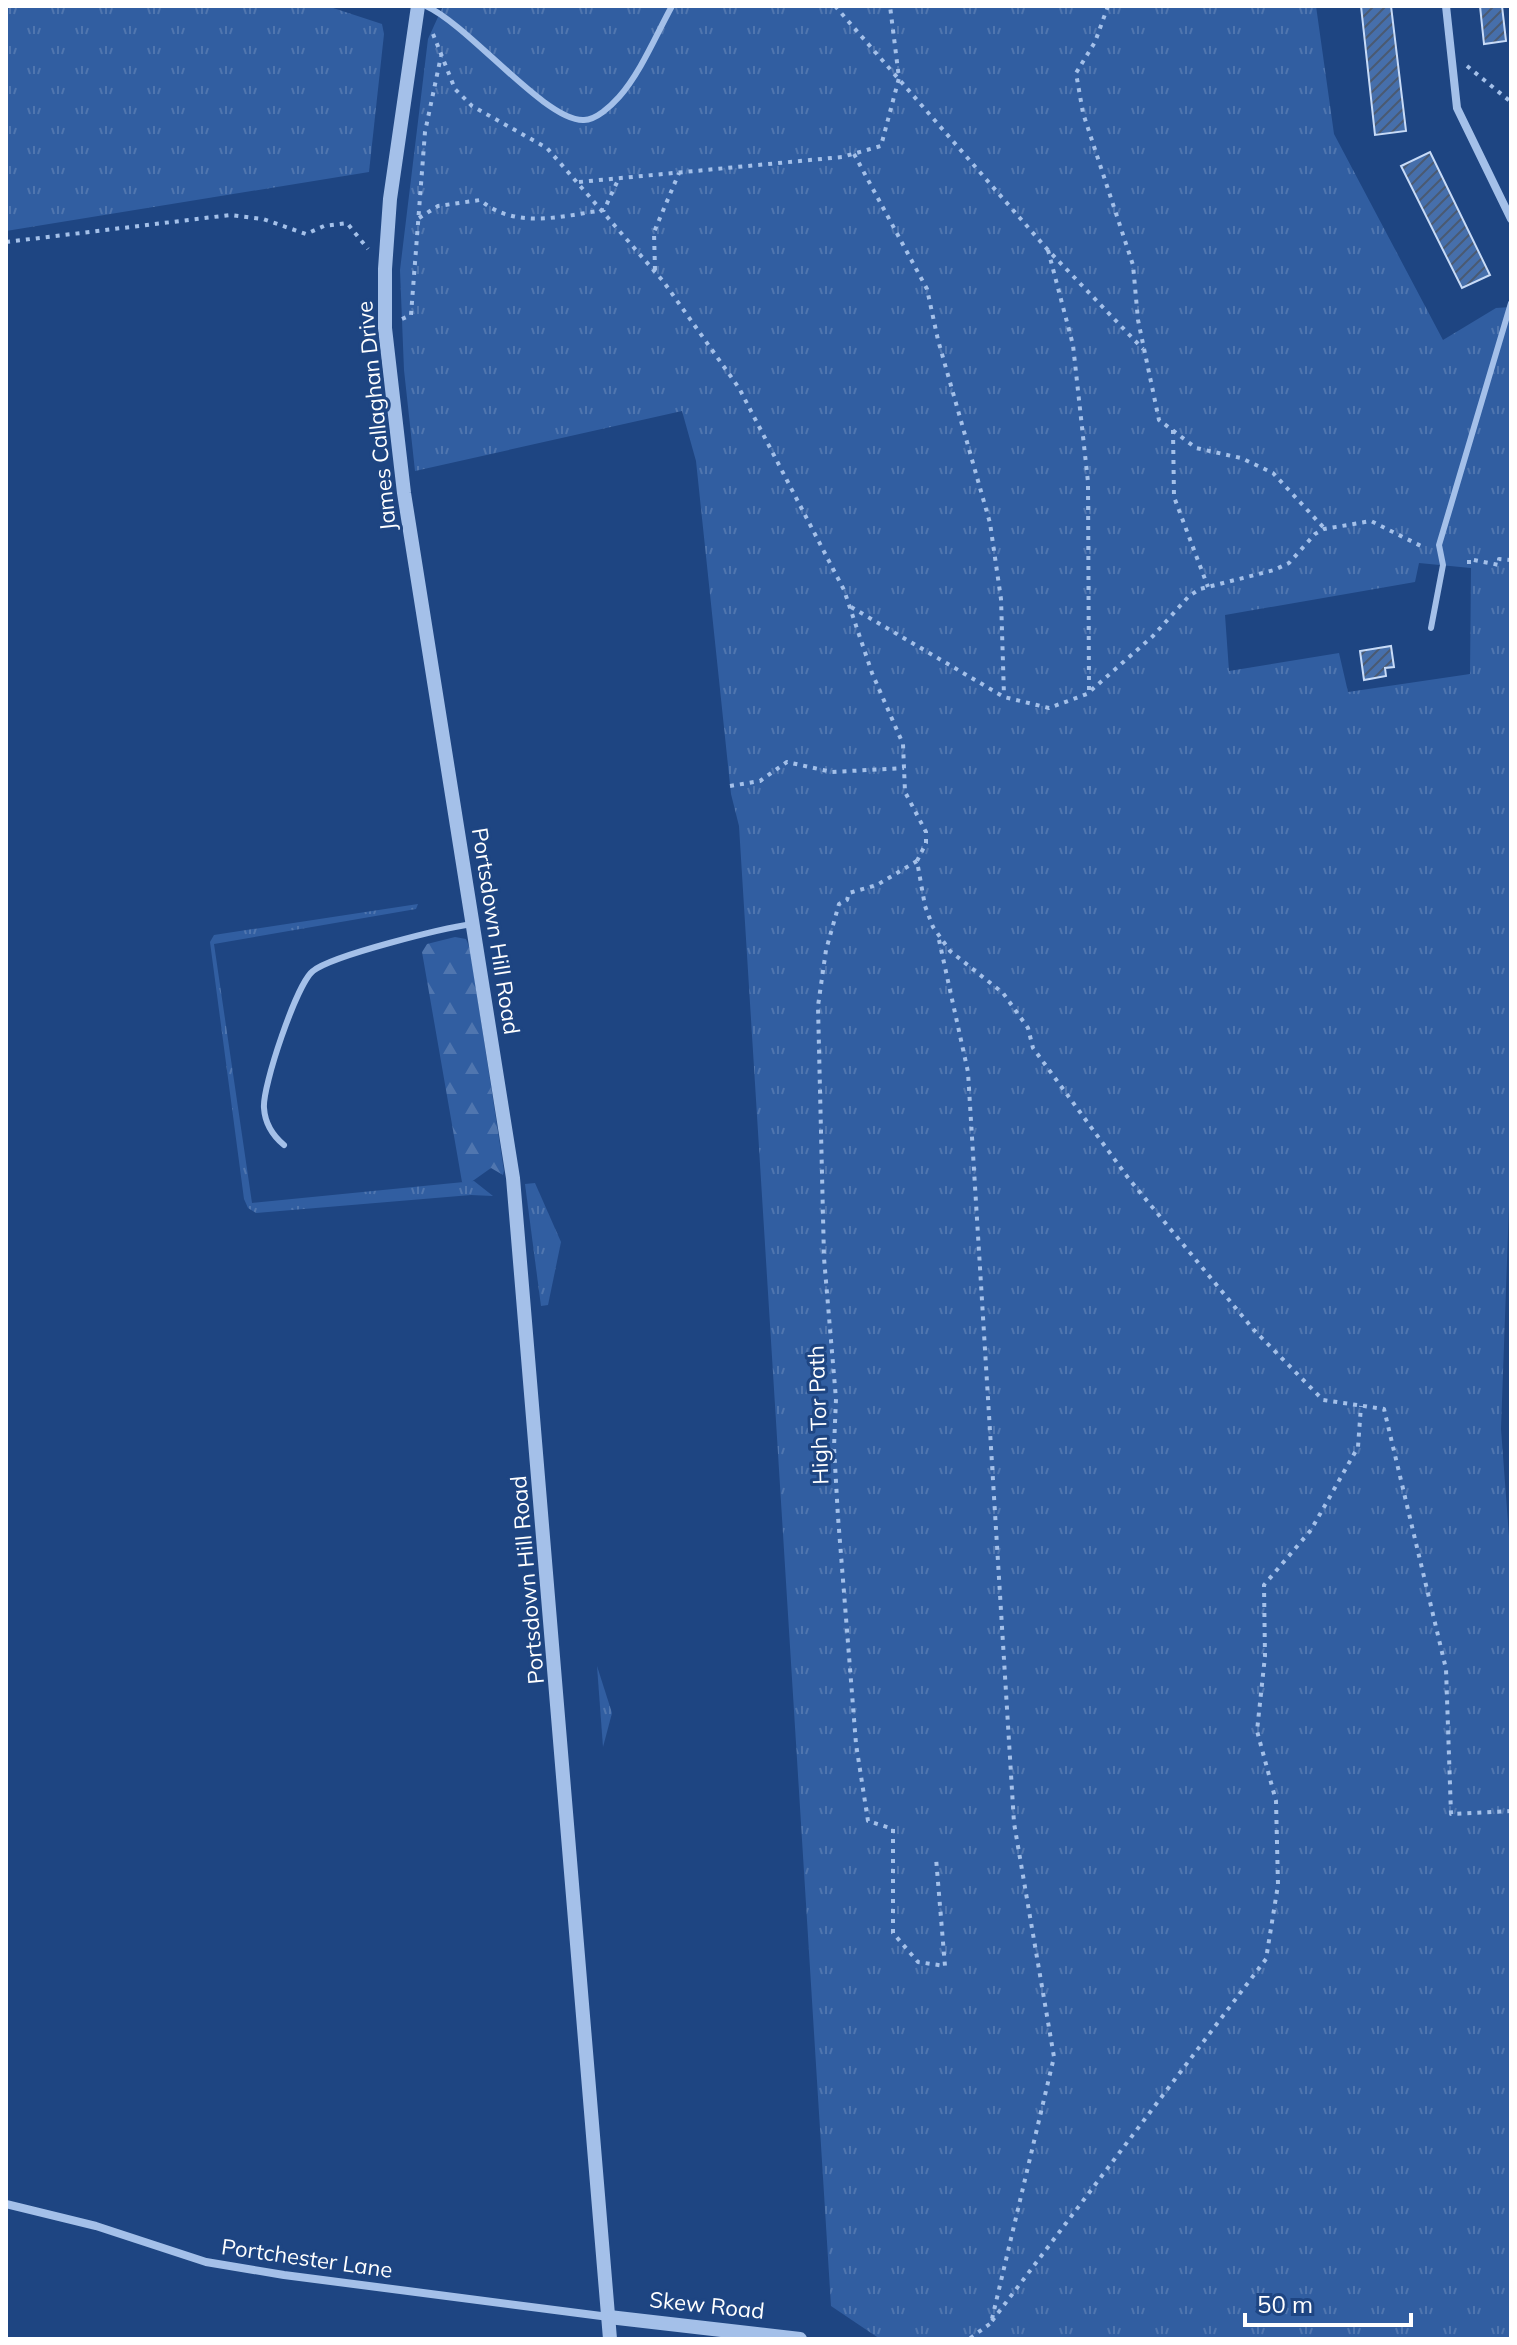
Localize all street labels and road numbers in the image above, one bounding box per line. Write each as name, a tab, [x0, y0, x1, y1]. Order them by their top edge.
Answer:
street label: James Callaghan Drive	[350, 300, 402, 532]
street label: Portsdown Hill Road	[466, 826, 526, 1036]
street label: High Tor Path	[802, 1345, 834, 1485]
street label: Portsdown Hill Road	[504, 1475, 550, 1685]
street label: Portchester Lane	[220, 2232, 394, 2284]
street label: Skew Road	[648, 2285, 766, 2325]

